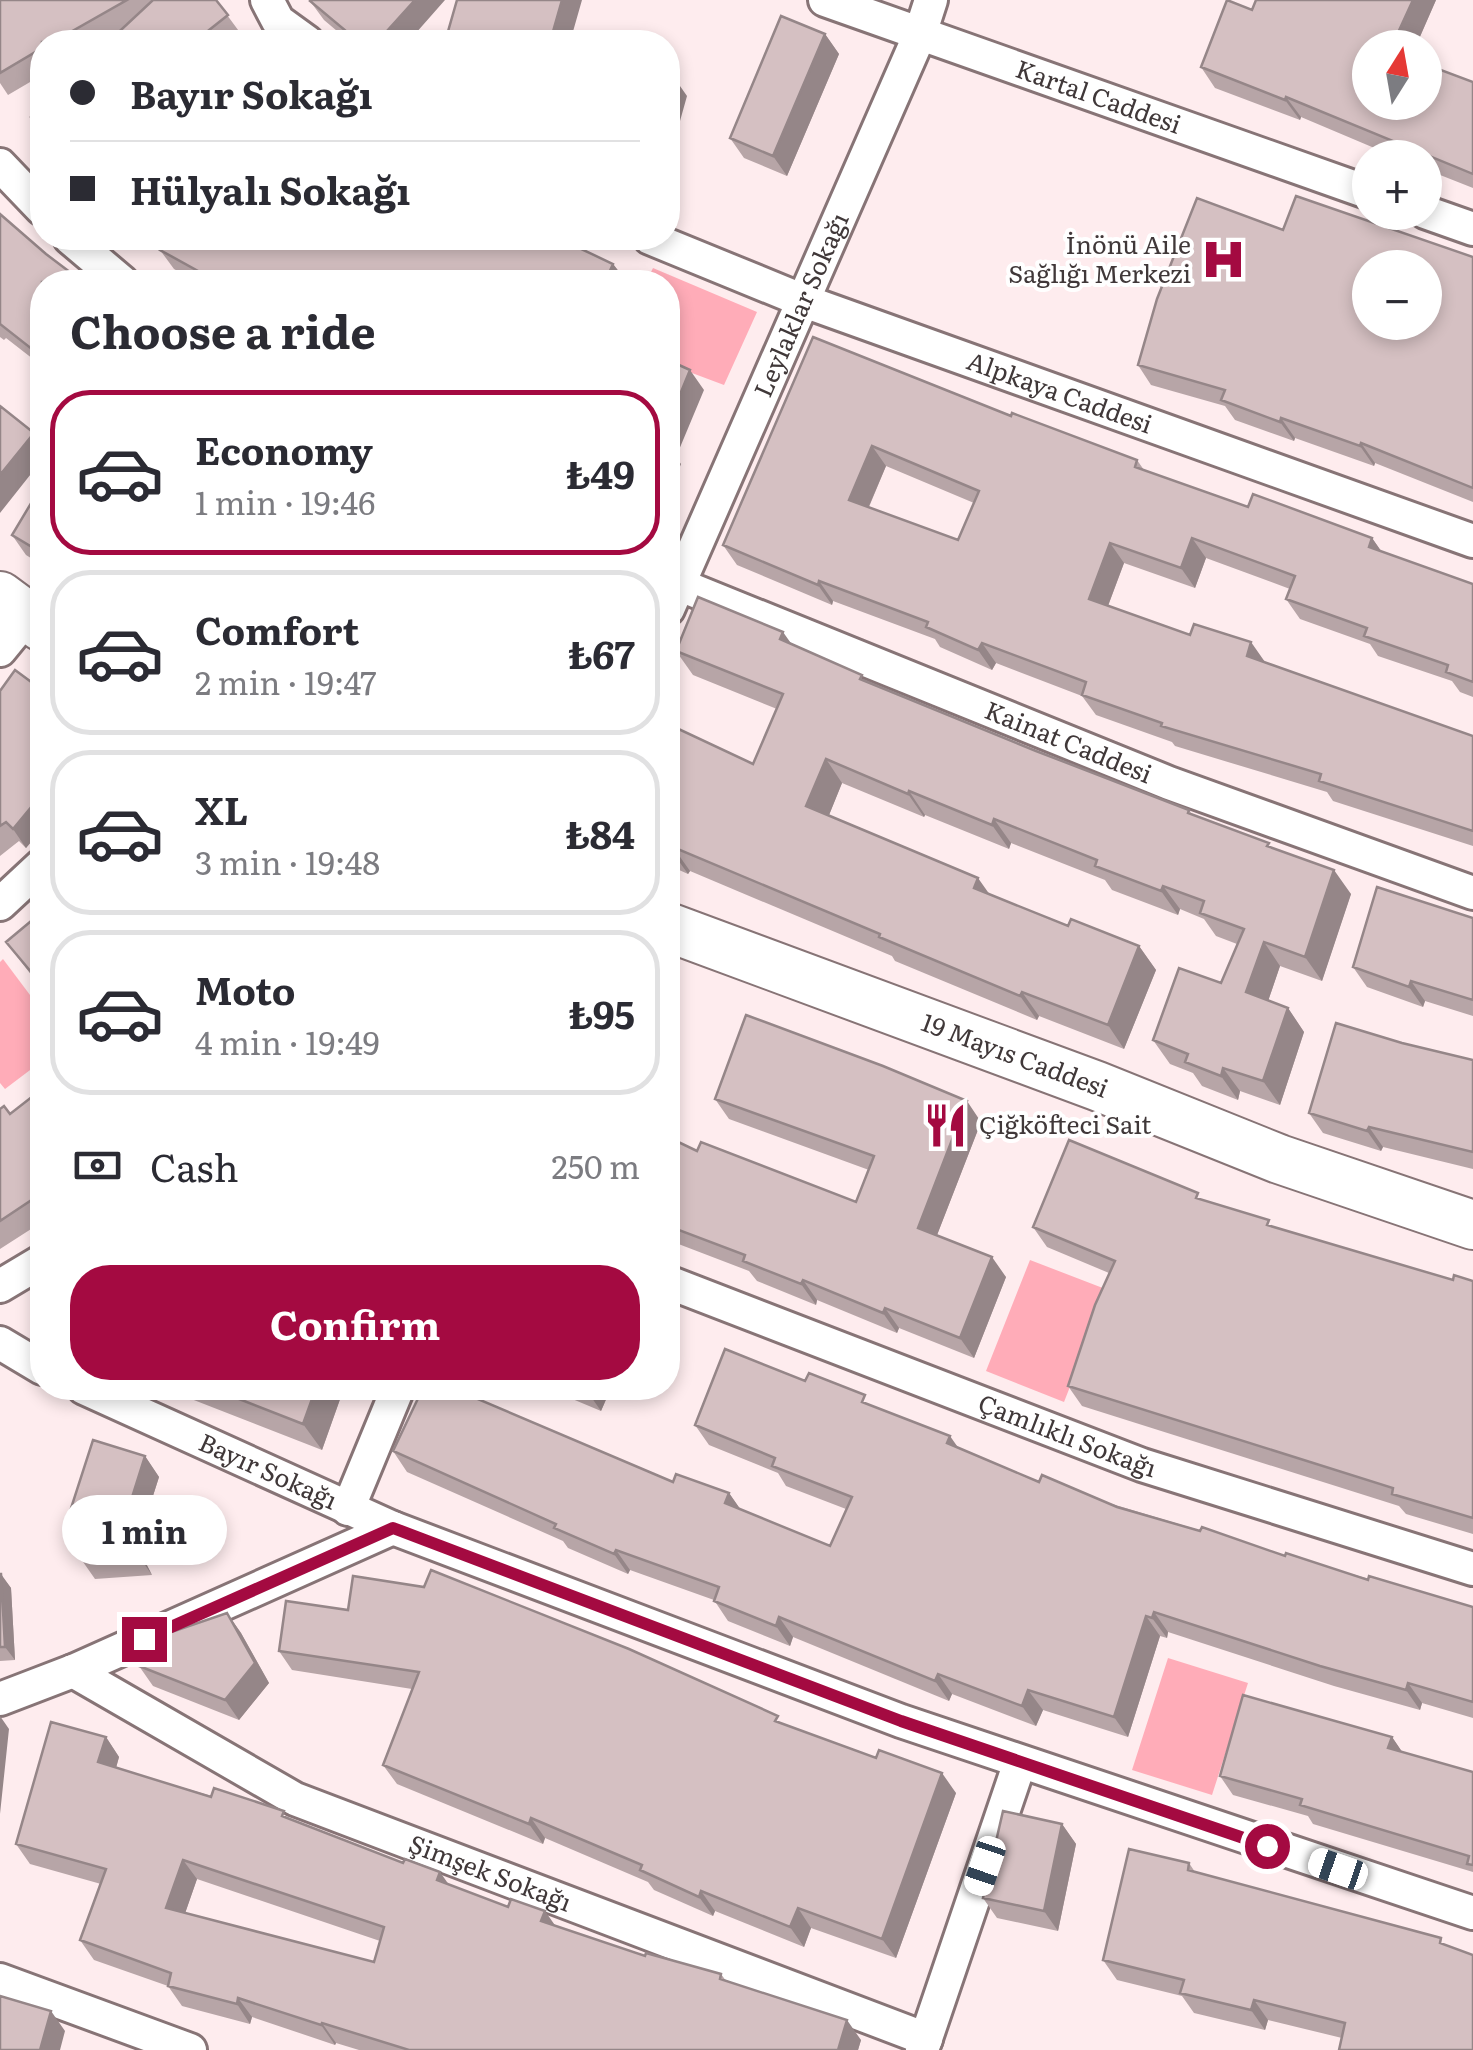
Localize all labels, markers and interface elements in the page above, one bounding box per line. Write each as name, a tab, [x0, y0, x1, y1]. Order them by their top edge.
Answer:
north arrow	[1352, 30, 1442, 120]
map controls	[1352, 30, 1442, 340]
street label: Kartal Caddesi	[1011, 49, 1187, 142]
text: Bayır Sokağı	[130, 64, 373, 121]
button: +	[1352, 140, 1442, 230]
text: Hülyalı Sokağı	[130, 160, 410, 217]
street label: Leylaklar Sokağı	[743, 206, 857, 402]
place label: İnönü Aile Sağlığı Merkezi	[1008, 225, 1191, 291]
hospital icon: İnönü Aile Sağlığı Merkezi	[1200, 235, 1248, 283]
button: −	[1352, 250, 1442, 340]
text: Choose a ride	[70, 296, 376, 363]
street label: Alpkaya Caddesi	[962, 341, 1158, 442]
text: Economy	[195, 420, 373, 477]
icon: car	[75, 428, 165, 518]
text: ₺49	[566, 444, 635, 501]
text: 1 min · 19:46	[195, 477, 375, 525]
text: Comfort	[195, 600, 359, 657]
icon: car	[75, 608, 165, 698]
text: ₺67	[568, 624, 635, 681]
text: 2 min · 19:47	[195, 657, 376, 705]
street label: Kainat Caddesi	[980, 690, 1158, 791]
text: XL	[195, 780, 248, 837]
icon: car	[75, 788, 165, 878]
text: ₺84	[565, 804, 635, 861]
text: 3 min · 19:48	[195, 837, 380, 885]
text: Moto	[195, 960, 295, 1017]
icon: car	[75, 968, 165, 1058]
text: ₺95	[568, 984, 635, 1041]
street label: 19 Mayıs Caddesi	[917, 1003, 1115, 1106]
text: 4 min · 19:49	[195, 1017, 380, 1065]
restaurant icon: Çiğköfteci Sait	[922, 1101, 970, 1149]
place label: Çiğköfteci Sait	[979, 1105, 1151, 1142]
text: Cash	[150, 1137, 239, 1194]
icon: cash	[70, 1138, 125, 1193]
text: 250 m	[552, 1141, 640, 1189]
button: Confirm	[70, 1265, 640, 1380]
street label: Çamlıklı Sokağı	[973, 1384, 1161, 1485]
street label: Bayır Sokağı	[193, 1423, 344, 1517]
callout: 1 min	[62, 1494, 226, 1564]
text: 1 min	[102, 1506, 187, 1554]
route end	[122, 1617, 167, 1662]
street label: Şimşek Sokağı	[404, 1824, 577, 1920]
route start	[1245, 1824, 1290, 1869]
car	[961, 1833, 1009, 1899]
car	[1305, 1845, 1371, 1893]

